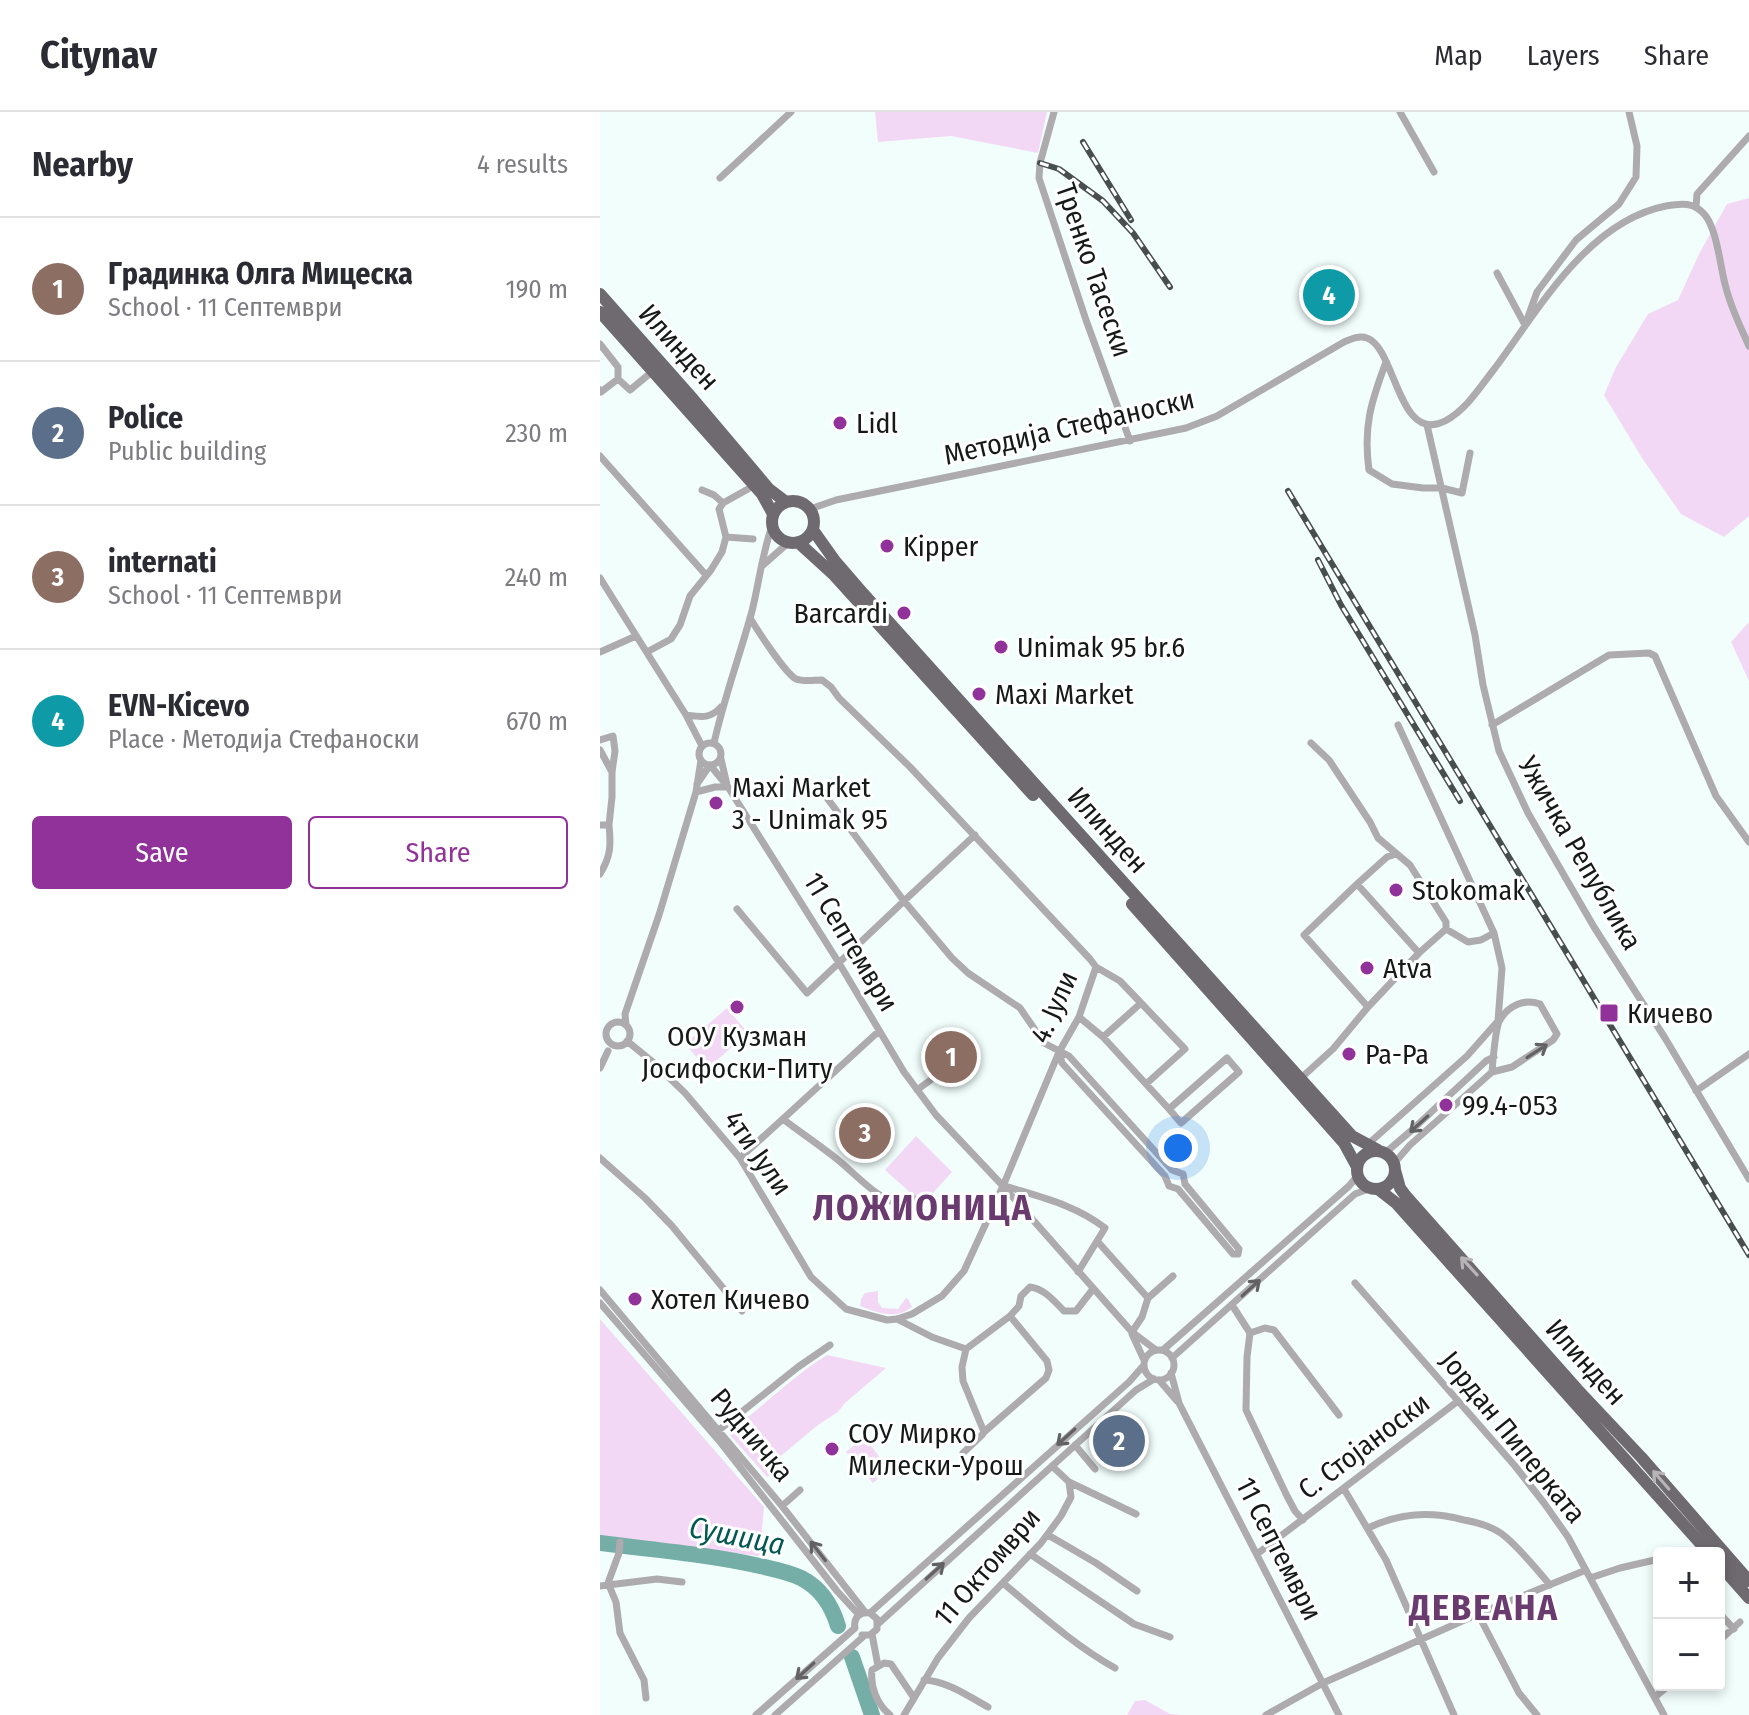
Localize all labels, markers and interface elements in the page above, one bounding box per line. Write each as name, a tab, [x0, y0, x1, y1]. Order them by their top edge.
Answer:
text: Citynav	[40, 32, 157, 78]
text: Map	[1434, 39, 1483, 72]
text: Layers	[1527, 39, 1600, 72]
text: Share	[1644, 39, 1709, 72]
text: Nearby	[32, 144, 133, 185]
text: 4 results	[477, 149, 568, 180]
street label: Тренко Тасески	[1049, 179, 1139, 361]
text: Градинка Олга Мицеска	[108, 256, 413, 292]
pin: 4	[1303, 265, 1355, 325]
text: 1	[53, 274, 64, 305]
text: 190 m	[506, 274, 568, 305]
text: School · 11 Септември	[108, 292, 342, 323]
street label: Илинден	[632, 297, 726, 397]
street label: Методија Стефаноски	[941, 382, 1197, 472]
text: Police	[108, 400, 183, 436]
place label: Lidl	[856, 407, 898, 440]
marker: Lidl	[831, 414, 849, 432]
text: 2	[52, 418, 64, 449]
text: 230 m	[505, 418, 568, 449]
text: Public building	[108, 436, 266, 467]
place label: Kipper	[903, 530, 978, 563]
marker: Kipper	[878, 537, 896, 555]
text: internati	[108, 544, 217, 580]
text: 3	[52, 562, 64, 593]
text: 240 m	[505, 562, 568, 593]
text: School · 11 Септември	[108, 580, 342, 611]
place label: Barcardi	[793, 597, 888, 630]
marker: Barcardi	[895, 604, 913, 622]
place label: Unimak 95 br.6	[1017, 631, 1185, 664]
marker: Unimak 95 br.6	[992, 638, 1010, 656]
place label: Maxi Market	[995, 678, 1135, 711]
marker: Maxi Market	[970, 685, 988, 703]
text: EVN-Kicevo	[108, 688, 250, 724]
text: 4	[51, 706, 65, 737]
text: 670 m	[506, 706, 568, 737]
text: Place · Методија Стефаноски	[108, 724, 420, 755]
street label: Ужичка Република	[1511, 750, 1649, 956]
place label: Maxi Market 3 - Unimak 95	[732, 771, 888, 836]
street label: Илинден	[1061, 780, 1155, 880]
marker: Maxi Market 3 - Unimak 95	[707, 794, 725, 812]
button: Save	[32, 816, 292, 889]
button: Share	[308, 816, 568, 889]
street label: 11 Септември	[797, 867, 905, 1017]
place label: Stokomak	[1412, 874, 1526, 907]
marker: Stokomak	[1387, 881, 1405, 899]
place label: Atva	[1383, 952, 1433, 985]
marker: Atva	[1358, 959, 1376, 977]
street label: 4. Јули	[1024, 966, 1084, 1048]
place label: Кичево	[1627, 997, 1713, 1030]
marker: ООУ Кузман Јосифоски-Питу	[728, 998, 746, 1016]
marker: Кичево	[1598, 1002, 1620, 1024]
place label: ООУ Кузман Јосифоски-Питу	[642, 1020, 833, 1085]
pin: 1	[925, 1027, 977, 1087]
place label: Ра-Ра	[1365, 1038, 1429, 1071]
one-way arrow	[1525, 1042, 1548, 1058]
marker: Ра-Ра	[1340, 1045, 1358, 1063]
place label: 99.4-053	[1462, 1089, 1558, 1122]
marker: 99.4-053	[1437, 1096, 1455, 1114]
pin: 3	[839, 1103, 891, 1163]
street label: 4ти Јули	[717, 1104, 799, 1202]
one-way arrow	[1409, 1114, 1429, 1132]
your location	[1158, 1128, 1198, 1168]
district label: ЛОЖИОНИЦА	[813, 1186, 1033, 1230]
one-way arrow	[1460, 1256, 1478, 1276]
one-way arrow	[1241, 1278, 1261, 1297]
place label: Хотел Кичево	[651, 1283, 810, 1316]
marker: Хотел Кичево	[626, 1290, 644, 1308]
street label: Илинден	[1539, 1312, 1633, 1412]
street label: Јордан Пиперката	[1434, 1344, 1592, 1530]
street label: Рудничка	[704, 1382, 800, 1488]
street label: С. Стојаноски	[1292, 1386, 1436, 1506]
pin: 2	[1093, 1411, 1145, 1471]
place label: СОУ Мирко Милески-Урош	[848, 1417, 1024, 1482]
one-way arrow	[1057, 1428, 1077, 1446]
marker: СОУ Мирко Милески-Урош	[823, 1440, 841, 1458]
one-way arrow	[1652, 1471, 1670, 1491]
street label: 11 Септември	[1229, 1472, 1329, 1626]
street label: 11 Октомври	[927, 1501, 1047, 1633]
water label: Сушица	[686, 1509, 788, 1563]
one-way arrow	[809, 1541, 827, 1562]
map controls	[1653, 1547, 1725, 1691]
button: +	[1653, 1547, 1725, 1619]
one-way arrow	[925, 1561, 945, 1580]
district label: ДЕВЕАНА	[1408, 1586, 1559, 1630]
button: −	[1653, 1619, 1725, 1691]
one-way arrow	[796, 1662, 816, 1680]

